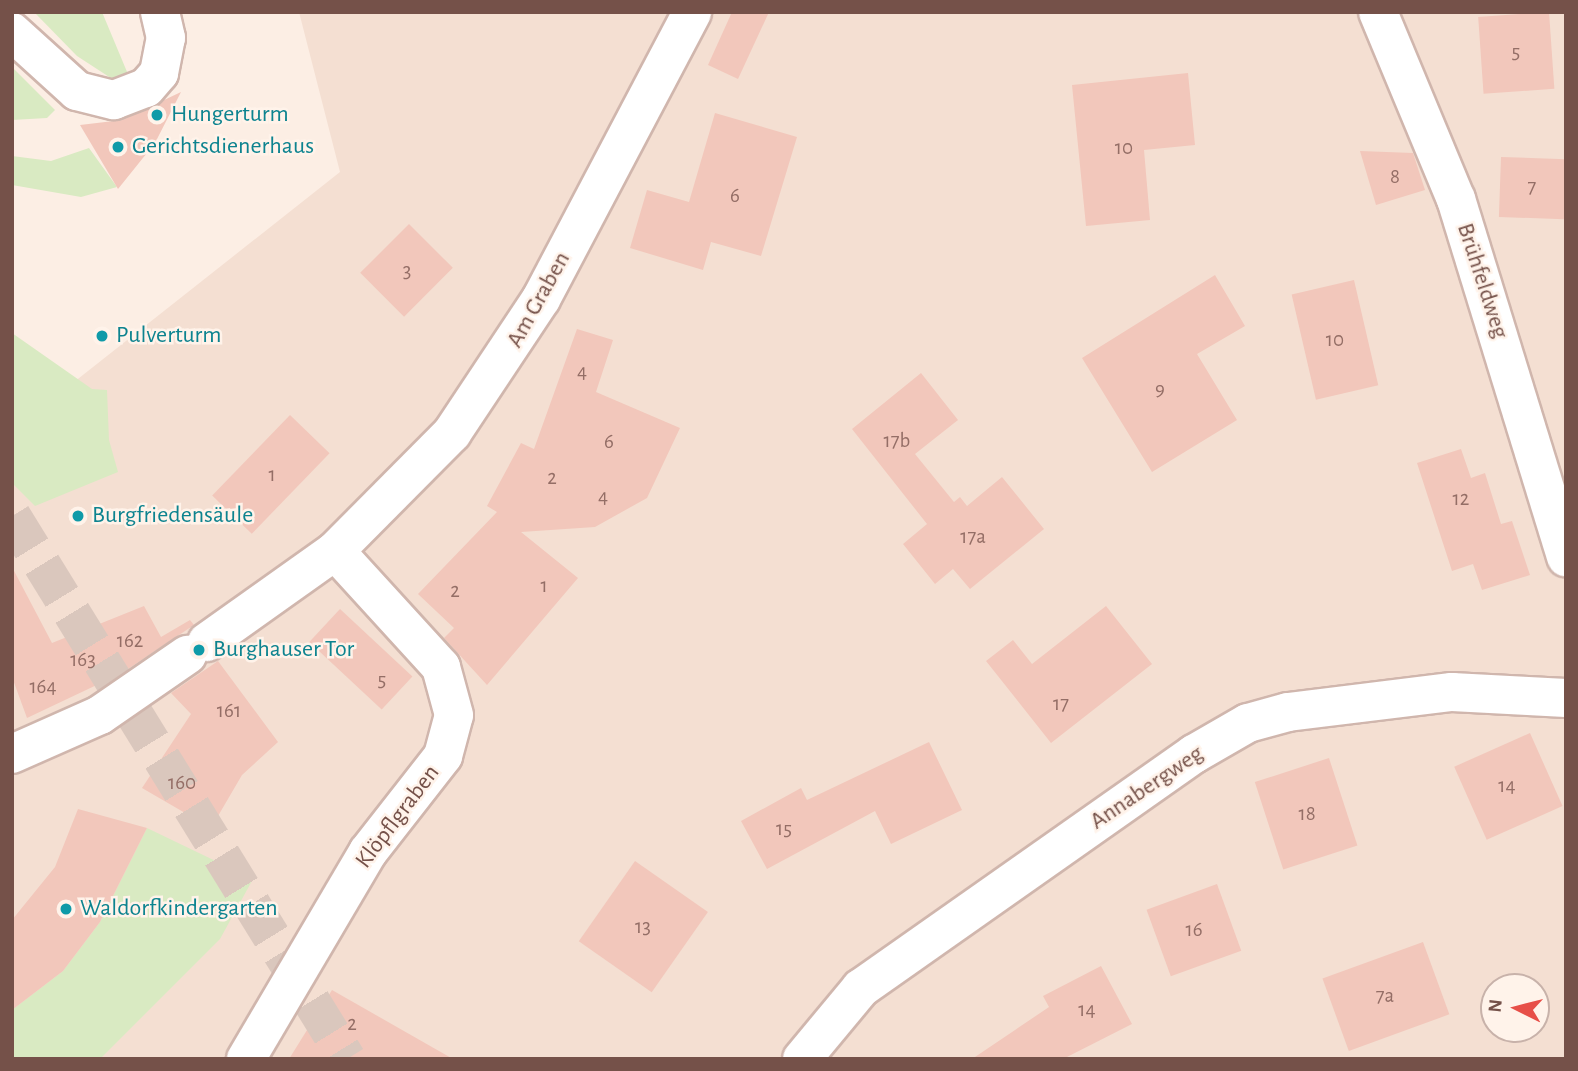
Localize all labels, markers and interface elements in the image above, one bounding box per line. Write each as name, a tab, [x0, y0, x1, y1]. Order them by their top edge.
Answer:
house number: 5	[1512, 39, 1520, 65]
place label: Hungerturm	[171, 101, 289, 129]
marker: Hungerturm	[149, 107, 165, 123]
place label: Gerichtsdienerhaus	[132, 133, 314, 161]
house number: 10	[1115, 135, 1133, 161]
marker: Gerichtsdienerhaus	[110, 139, 126, 155]
house number: 8	[1390, 164, 1400, 190]
house number: 7	[1528, 174, 1536, 200]
house number: 6	[730, 183, 740, 209]
street label: Brühfeldweg	[1450, 220, 1514, 342]
street label: Am Graben	[501, 247, 577, 353]
house number: 3	[403, 258, 411, 284]
place label: Pulverturm	[116, 322, 222, 350]
house number: 10	[1326, 327, 1344, 353]
marker: Pulverturm	[94, 328, 110, 344]
house number: 4	[577, 359, 587, 385]
house number: 9	[1155, 376, 1165, 402]
house number: 17b	[884, 428, 910, 454]
house number: 6	[604, 429, 614, 455]
house number: 1	[268, 462, 276, 488]
house number: 2	[547, 465, 557, 491]
house number: 4	[598, 484, 608, 510]
house number: 12	[1453, 486, 1469, 512]
place label: Burgfriedensäule	[92, 502, 253, 530]
marker: Burgfriedensäule	[70, 508, 86, 524]
house number: 17a	[960, 524, 986, 550]
house number: 1	[540, 573, 548, 599]
house number: 2	[450, 578, 460, 604]
house number: 162	[117, 628, 143, 654]
place label: Burghauser Tor	[213, 636, 354, 664]
marker: Burghauser Tor	[191, 642, 207, 658]
house number: 163	[70, 647, 96, 673]
house number: 5	[378, 667, 386, 693]
house number: 164	[29, 674, 57, 700]
house number: 17	[1053, 691, 1069, 717]
house number: 161	[217, 698, 241, 724]
street label: Annabergweg	[1085, 740, 1209, 836]
street label: Klöpflgraben	[350, 759, 446, 875]
house number: 160	[168, 770, 196, 796]
house number: 14	[1498, 773, 1516, 799]
house number: 18	[1298, 801, 1316, 827]
house number: 15	[776, 816, 792, 842]
place label: Waldorfkindergarten	[80, 895, 278, 923]
marker: Waldorfkindergarten	[58, 901, 74, 917]
house number: 13	[635, 914, 651, 940]
house number: 16	[1185, 917, 1203, 943]
north arrow	[1480, 973, 1550, 1043]
house number: 7a	[1376, 983, 1394, 1009]
house number: 14	[1078, 997, 1096, 1023]
text: N	[1485, 998, 1506, 1014]
house number: 2	[347, 1011, 357, 1037]

